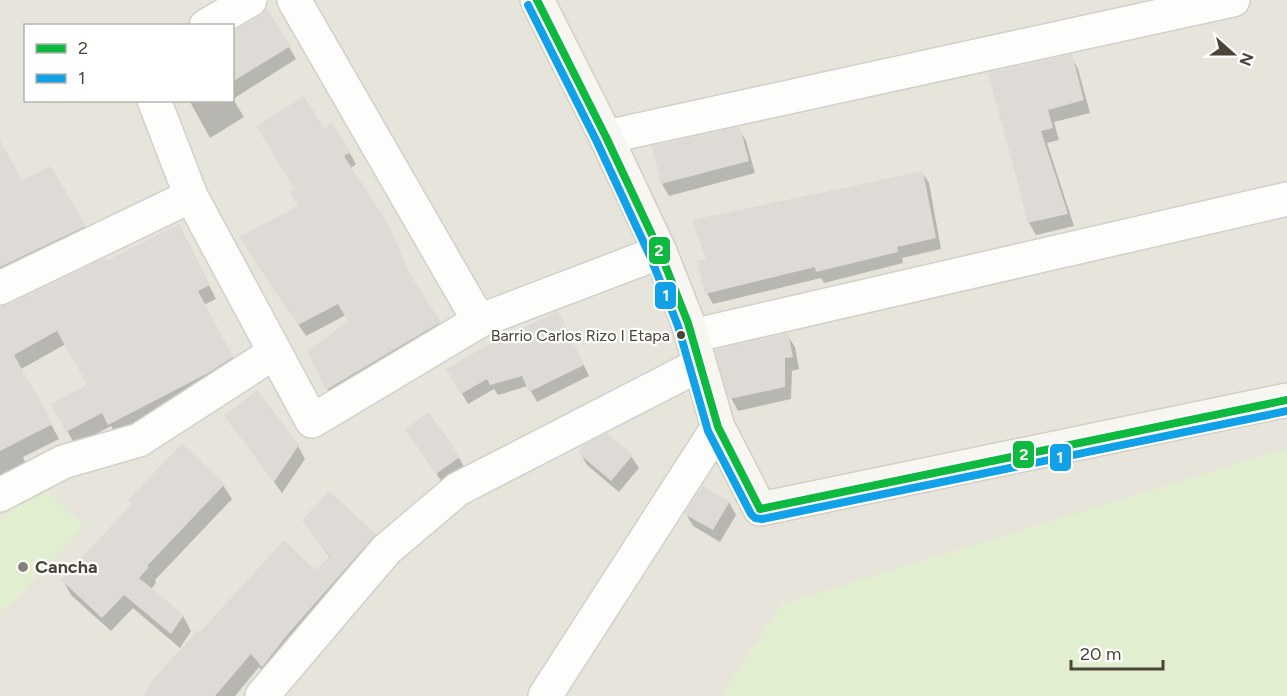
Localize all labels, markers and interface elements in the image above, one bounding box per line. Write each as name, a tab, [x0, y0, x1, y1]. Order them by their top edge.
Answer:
legend	[24, 24, 234, 102]
north arrow	[1203, 24, 1263, 84]
text: 2	[78, 37, 88, 59]
text: N	[1235, 50, 1258, 68]
text: 1	[78, 67, 85, 89]
line badge: 2	[648, 236, 671, 265]
text: 2	[654, 241, 664, 260]
line badge: 1	[654, 281, 677, 310]
text: 1	[663, 286, 669, 305]
place label: Barrio Carlos Rizo I Etapa	[491, 326, 670, 345]
marker: Barrio Carlos Rizo I Etapa	[675, 329, 687, 341]
line badge: 2	[1012, 440, 1035, 469]
line badge: 1	[1049, 443, 1072, 472]
text: 2	[1019, 445, 1029, 464]
text: 1	[1057, 448, 1063, 467]
place label: Cancha	[35, 556, 98, 578]
marker: Cancha	[16, 560, 30, 574]
scale bar	[1071, 633, 1162, 671]
text: 20 m	[1080, 643, 1121, 665]

